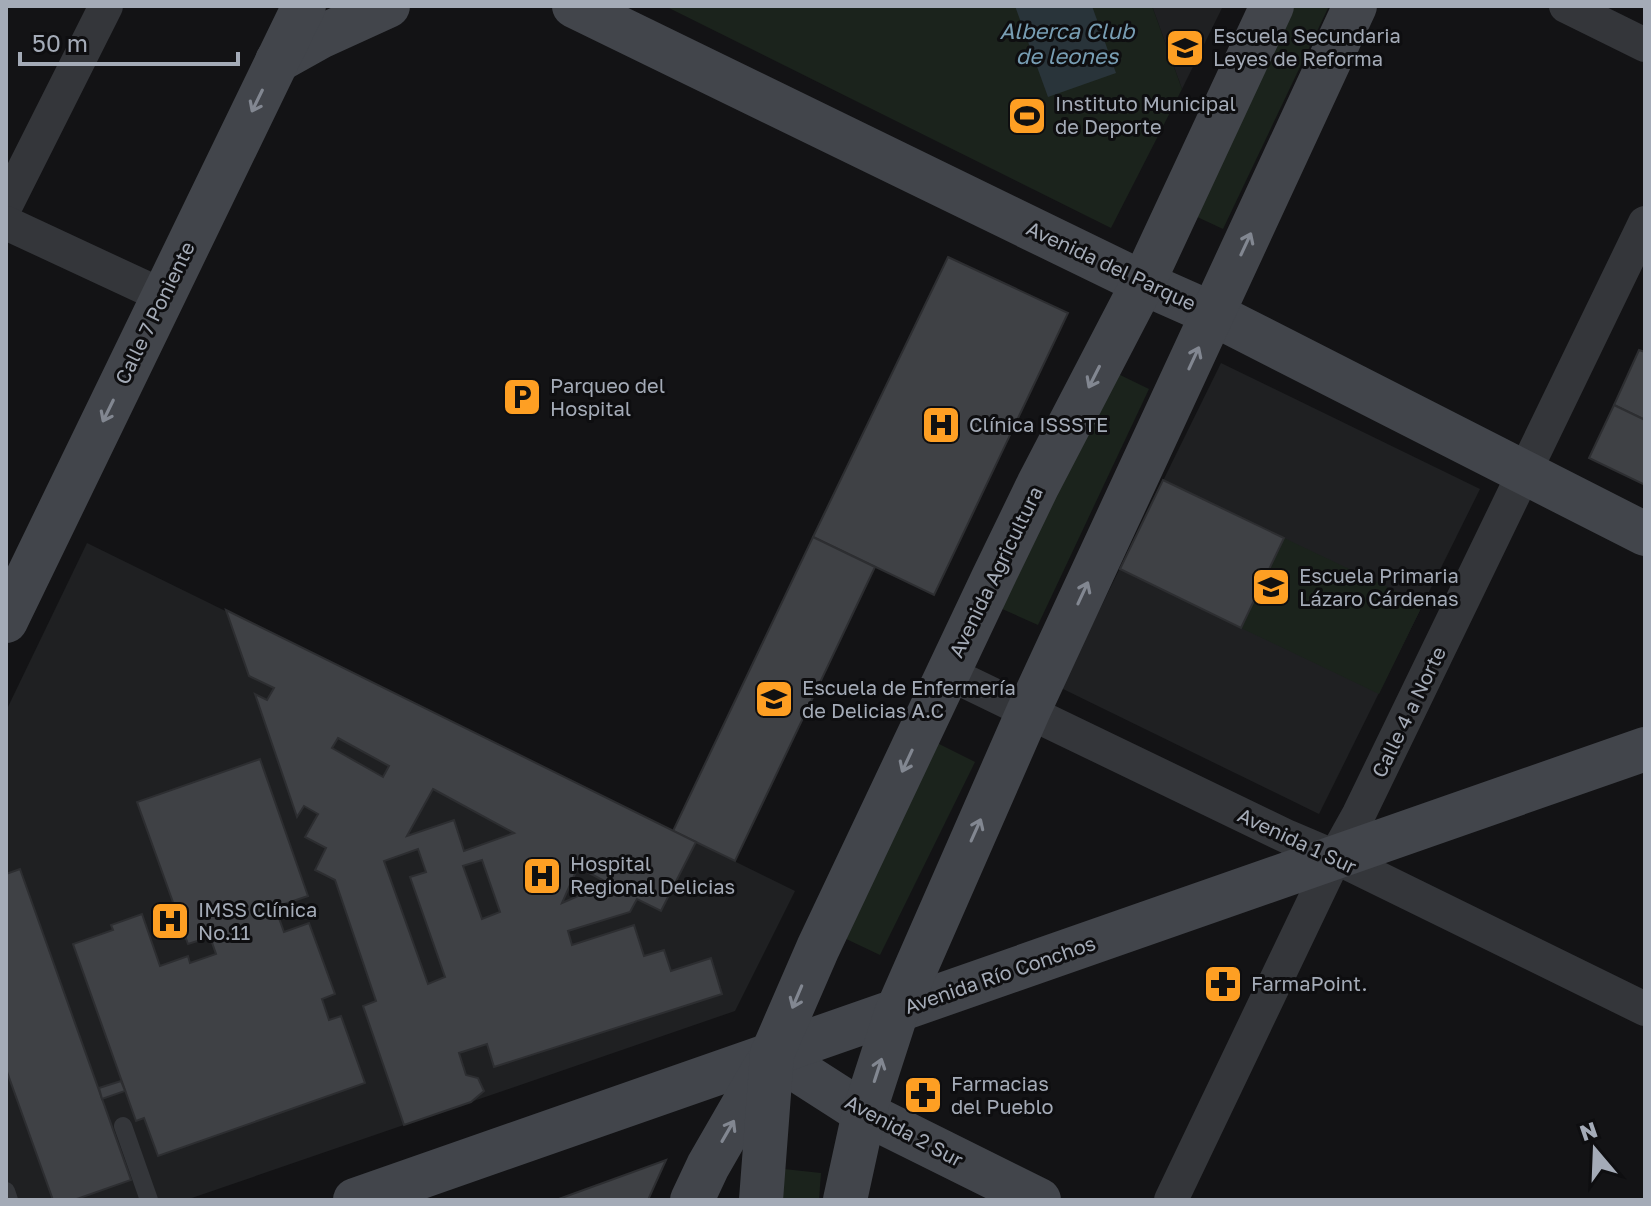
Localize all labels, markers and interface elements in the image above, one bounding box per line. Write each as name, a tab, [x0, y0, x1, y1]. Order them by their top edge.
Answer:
scale bar	[20, 16, 238, 66]
water label: Alberca Club de leones	[1000, 17, 1136, 69]
place label: Escuela Secundaria Leyes de Reforma	[1213, 23, 1401, 70]
school or university icon: Escuela Secundaria Leyes de Reforma	[1164, 27, 1206, 69]
text: 50 m	[32, 28, 88, 57]
one-way arrow	[249, 89, 264, 113]
place label: Instituto Municipal de Deporte	[1055, 91, 1236, 138]
sports icon: Instituto Municipal de Deporte	[1006, 95, 1048, 137]
street label: Avenida del Parque	[1023, 215, 1200, 315]
one-way arrow	[1239, 232, 1254, 256]
street label: Calle 7 Poniente	[109, 237, 199, 388]
one-way arrow	[1187, 346, 1202, 370]
one-way arrow	[1085, 364, 1101, 388]
place label: Parqueo del Hospital	[550, 373, 665, 420]
parking icon: Parqueo del Hospital	[501, 376, 543, 418]
one-way arrow	[100, 399, 115, 423]
hospital icon: Clínica ISSSTE	[920, 404, 962, 446]
place label: Clínica ISSSTE	[969, 412, 1108, 436]
street label: Avenida Agricultura	[943, 482, 1047, 661]
place label: Escuela Primaria Lázaro Cárdenas	[1299, 563, 1459, 610]
school or university icon: Escuela Primaria Lázaro Cárdenas	[1250, 566, 1292, 608]
one-way arrow	[1076, 581, 1091, 605]
street label: Calle 4 a Norte	[1366, 642, 1450, 781]
place label: Escuela de Enfermería de Delicias A.C	[802, 675, 1016, 722]
school or university icon: Escuela de Enfermería de Delicias A.C	[753, 678, 795, 720]
one-way arrow	[899, 749, 914, 773]
street label: Avenida 1 Sur	[1234, 802, 1361, 878]
one-way arrow	[969, 818, 984, 842]
place label: Hospital Regional Delicias	[570, 851, 735, 898]
hospital icon: Hospital Regional Delicias	[521, 855, 563, 897]
place label: IMSS Clínica No.11	[198, 897, 317, 944]
hospital icon: IMSS Clínica No.11	[149, 900, 191, 942]
street label: Avenida Río Conchos	[901, 930, 1098, 1018]
pharmacy icon: FarmaPoint.	[1202, 963, 1244, 1005]
place label: FarmaPoint.	[1251, 971, 1368, 995]
one-way arrow	[789, 985, 804, 1009]
one-way arrow	[871, 1058, 886, 1083]
place label: Farmacias del Pueblo	[951, 1071, 1054, 1118]
pharmacy icon: Farmacias del Pueblo	[902, 1074, 944, 1116]
street label: Avenida 2 Sur	[841, 1089, 968, 1171]
north arrow	[1555, 1110, 1635, 1190]
text: N	[1576, 1115, 1601, 1146]
one-way arrow	[721, 1120, 737, 1143]

